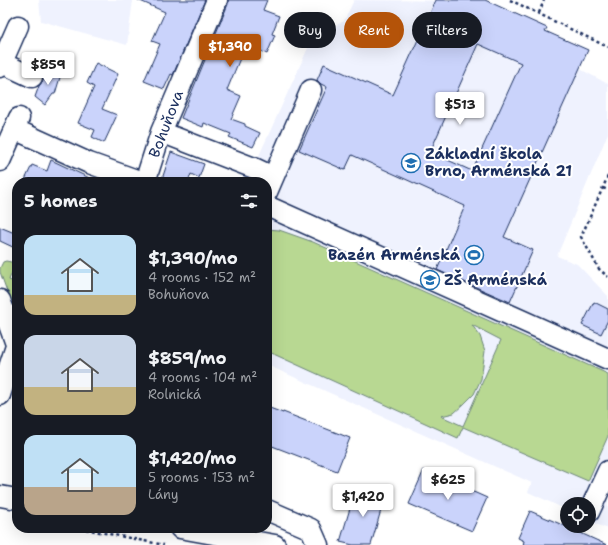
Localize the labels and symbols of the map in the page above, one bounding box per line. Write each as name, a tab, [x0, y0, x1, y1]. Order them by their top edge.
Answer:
pin: $1,390	[197, 34, 263, 68]
pin: $859	[24, 52, 72, 86]
street label: Bohuňova	[144, 87, 188, 160]
pin: $513	[436, 92, 484, 126]
place label: Základní škola Brno, Arménská 21	[425, 144, 572, 181]
school or university icon: Základní škola Brno, Arménská 21	[400, 152, 422, 174]
sports icon: Bazén Arménská	[463, 244, 485, 266]
place label: Bazén Arménská	[328, 245, 461, 265]
school or university icon: ZŠ Arménská	[419, 269, 441, 291]
place label: ZŠ Arménská	[444, 269, 548, 290]
pin: $625	[424, 467, 472, 501]
pin: $1,420	[330, 484, 396, 518]

